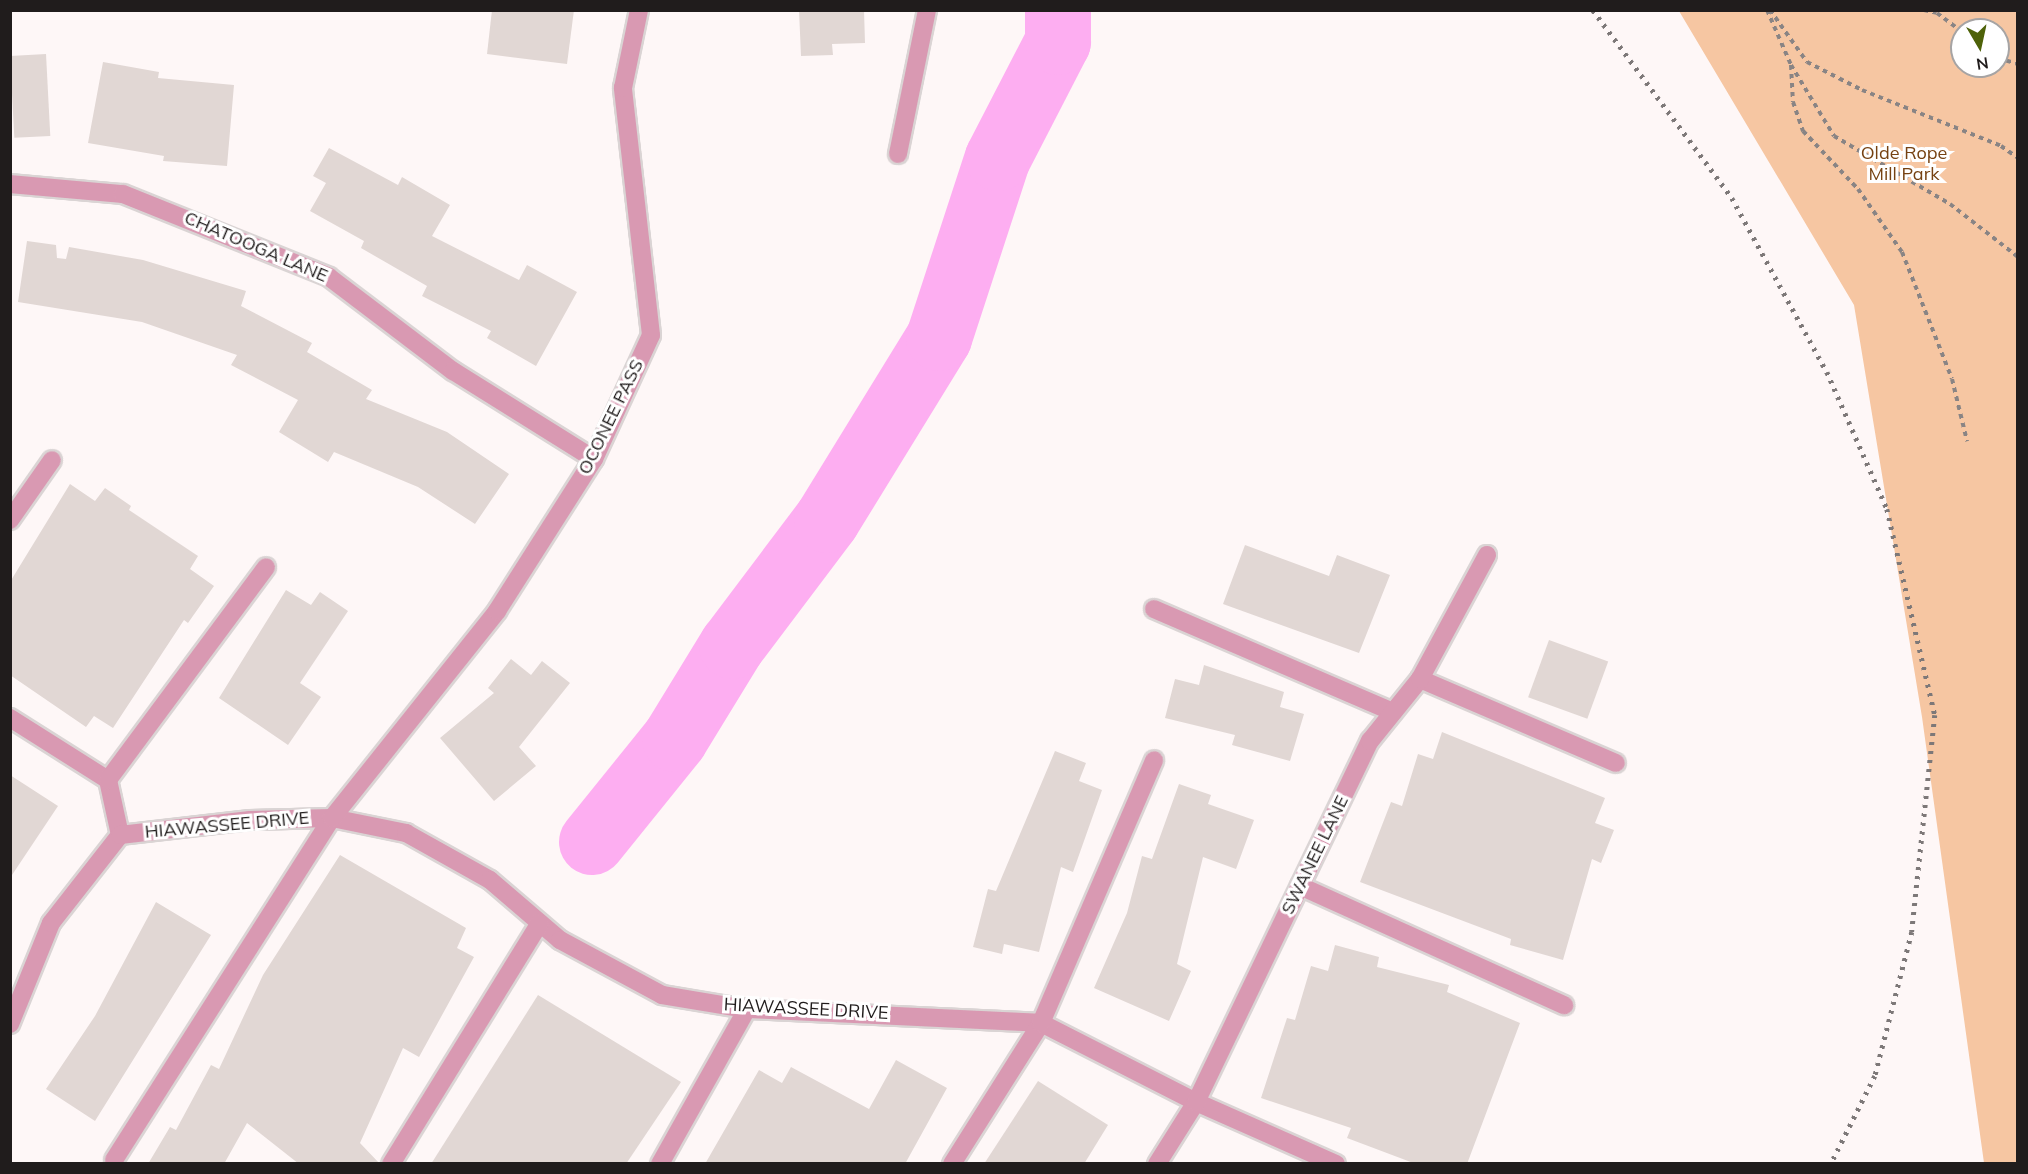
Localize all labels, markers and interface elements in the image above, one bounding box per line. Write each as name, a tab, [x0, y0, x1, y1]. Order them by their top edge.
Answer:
north arrow	[1950, 18, 2010, 78]
text: N	[1975, 53, 1990, 75]
park label: Olde Rope Mill Park	[1861, 143, 1947, 186]
street label: CHATOOGA LANE	[181, 207, 331, 287]
street label: OCONEE PASS	[574, 356, 648, 478]
street label: SWANEE LANE	[1277, 792, 1353, 918]
street label: HIAWASSEE DRIVE	[144, 807, 310, 843]
street label: HIAWASSEE DRIVE	[723, 994, 889, 1024]

